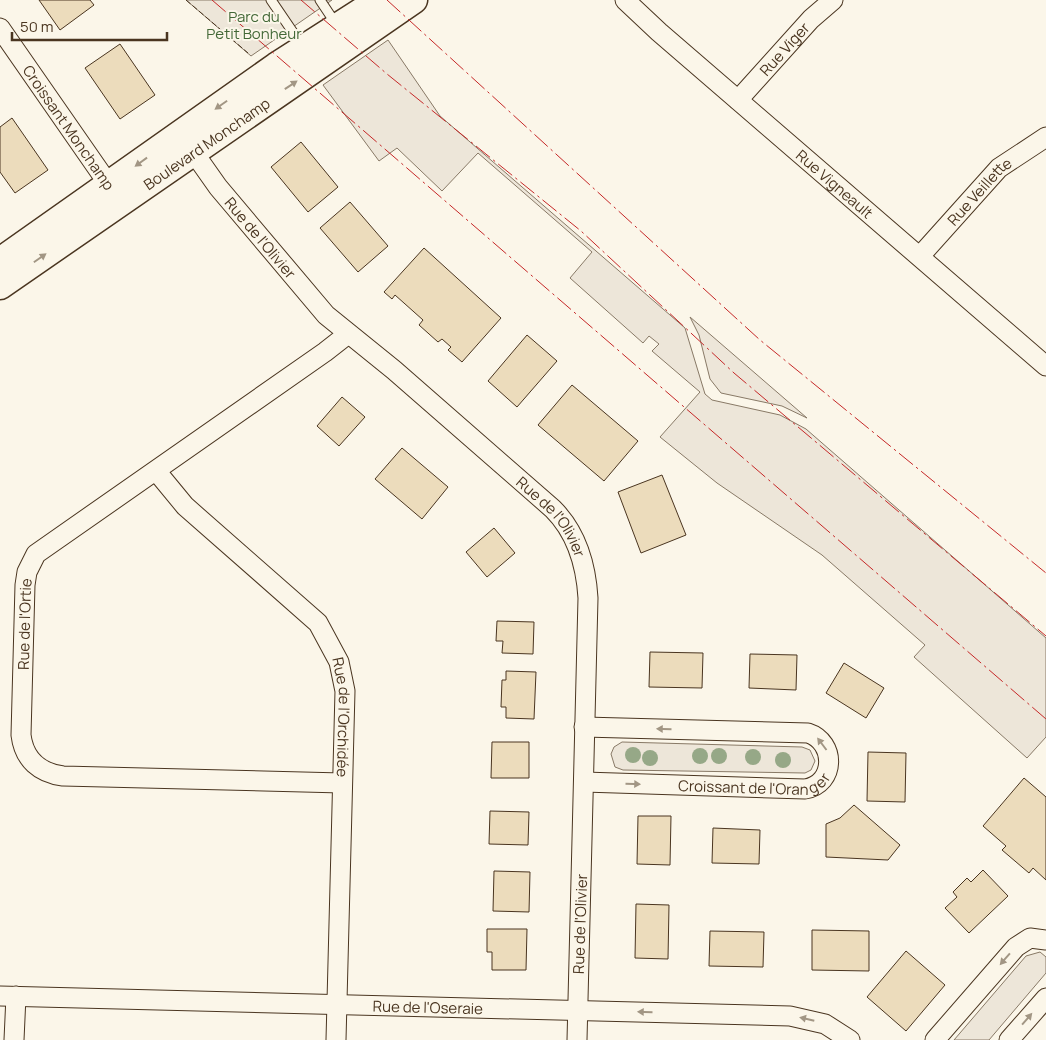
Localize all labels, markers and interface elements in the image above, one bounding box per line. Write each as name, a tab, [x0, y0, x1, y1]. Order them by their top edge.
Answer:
park label: Parc du Petit Bonheur	[206, 6, 302, 44]
scale bar	[12, 10, 168, 42]
text: 50 m	[20, 16, 54, 37]
street label: Rue Viger	[754, 17, 814, 80]
street label: Croissant Monchamp	[18, 61, 120, 194]
one-way arrow	[284, 80, 298, 90]
street label: Boulevard Monchamp	[139, 92, 274, 194]
one-way arrow	[215, 100, 228, 110]
street label: Rue Vigneault	[792, 145, 878, 223]
street label: Rue Veillette	[942, 152, 1016, 230]
one-way arrow	[134, 157, 148, 167]
street label: Rue de l'Olivier	[220, 192, 301, 283]
one-way arrow	[33, 253, 47, 263]
street label: Rue de l'Olivier	[512, 471, 591, 560]
street label: Rue de l'Ortie	[12, 576, 36, 670]
street label: Rue de l'Orchidée	[328, 655, 356, 778]
one-way arrow	[656, 725, 672, 733]
one-way arrow	[817, 737, 827, 751]
street label: Croissant de l'Oranger	[678, 768, 835, 800]
one-way arrow	[625, 780, 641, 788]
street label: Rue de l'Olivier	[568, 873, 592, 974]
one-way arrow	[1000, 952, 1011, 965]
street label: Rue de l'Oseraie	[372, 995, 484, 1019]
one-way arrow	[636, 1008, 652, 1016]
one-way arrow	[1022, 1013, 1033, 1026]
one-way arrow	[799, 1015, 814, 1023]

